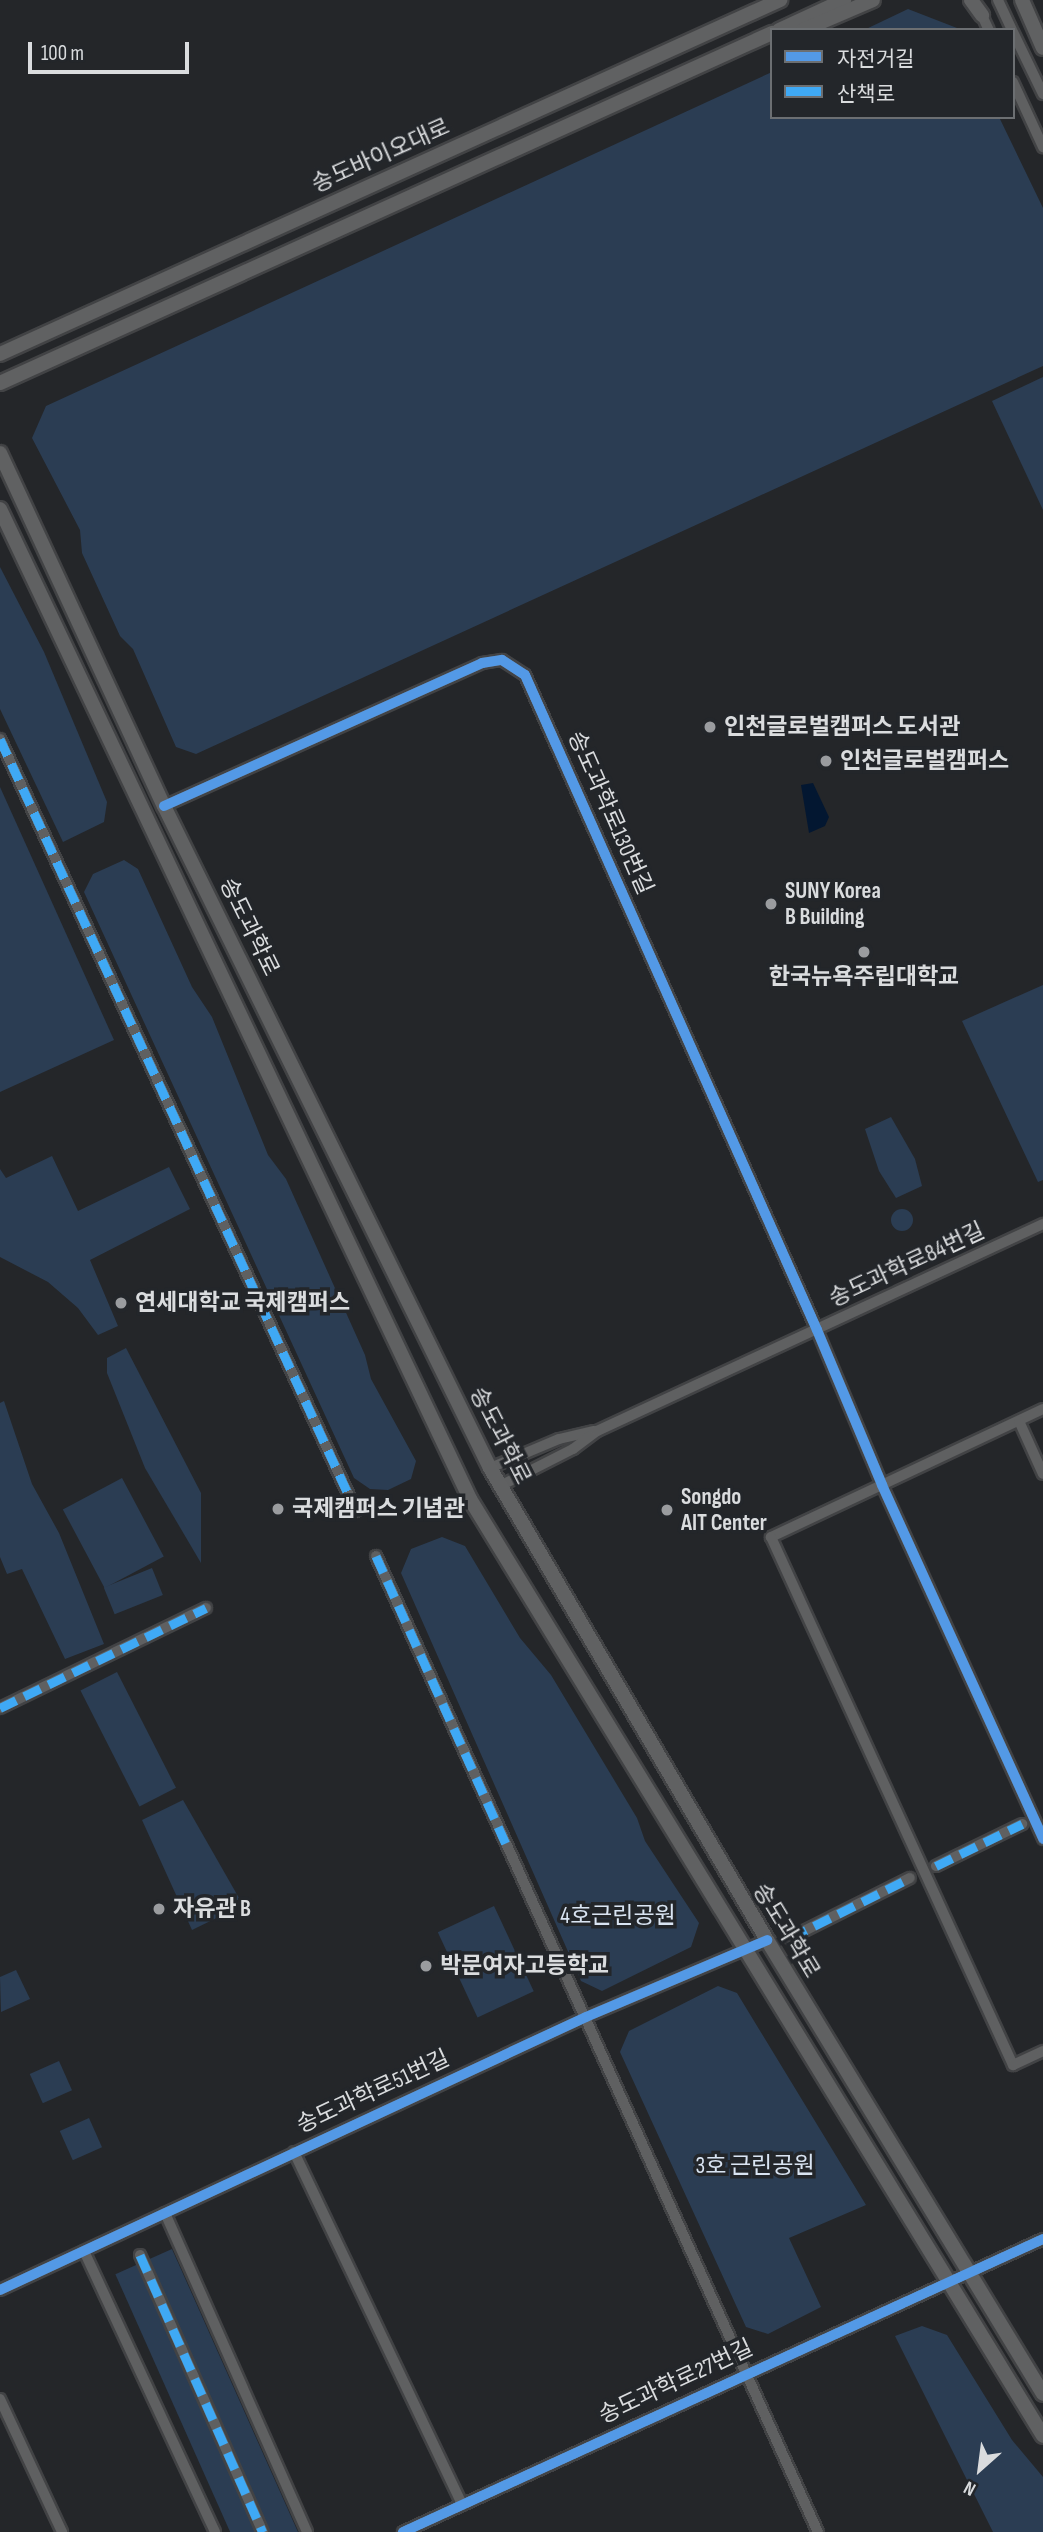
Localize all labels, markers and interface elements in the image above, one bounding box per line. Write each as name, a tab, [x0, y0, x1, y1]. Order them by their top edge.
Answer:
scale bar	[32, 28, 192, 72]
legend	[770, 28, 1015, 119]
text: 100 m	[41, 41, 84, 66]
text: 자전거길	[837, 47, 914, 72]
text: 산책로	[837, 82, 895, 107]
street label: 송도바이오대로	[308, 113, 454, 199]
place label: 인천글로벌캠퍼스 도서관	[724, 713, 960, 741]
marker: 인천글로벌캠퍼스 도서관	[702, 719, 718, 735]
street label: 송도과학로130번길	[562, 727, 658, 899]
place label: 인천글로벌캠퍼스	[840, 747, 1009, 775]
marker: 인천글로벌캠퍼스	[818, 753, 834, 769]
street label: 송도과학로	[213, 873, 285, 981]
place label: SUNY Korea B Building	[785, 877, 881, 931]
marker: SUNY Korea B Building	[763, 896, 779, 912]
marker: 한국뉴욕주립대학교	[856, 944, 872, 960]
place label: 한국뉴욕주립대학교	[769, 963, 959, 991]
street label: 송도과학로84번길	[825, 1217, 989, 1313]
place label: 연세대학교 국제캠퍼스	[135, 1289, 350, 1317]
marker: 연세대학교 국제캠퍼스	[113, 1295, 129, 1311]
street label: 송도과학로	[464, 1383, 536, 1489]
place label: Songdo AIT Center	[681, 1483, 767, 1537]
place label: 국제캠퍼스 기념관	[292, 1495, 465, 1523]
marker: 국제캠퍼스 기념관	[270, 1501, 286, 1517]
marker: Songdo AIT Center	[659, 1502, 675, 1518]
street label: 송도과학로	[747, 1879, 825, 1983]
place label: 자유관 B	[173, 1895, 251, 1923]
marker: 자유관 B	[151, 1901, 167, 1917]
park label: 4호근린공원	[560, 1902, 676, 1930]
place label: 박문여자고등학교	[440, 1952, 609, 1980]
marker: 박문여자고등학교	[418, 1958, 434, 1974]
street label: 송도과학로51번길	[292, 2045, 454, 2139]
park label: 3호 근린공원	[695, 2152, 815, 2180]
street label: 송도과학로27번길	[595, 2334, 757, 2430]
north arrow	[945, 2434, 1015, 2504]
text: N	[960, 2475, 980, 2501]

